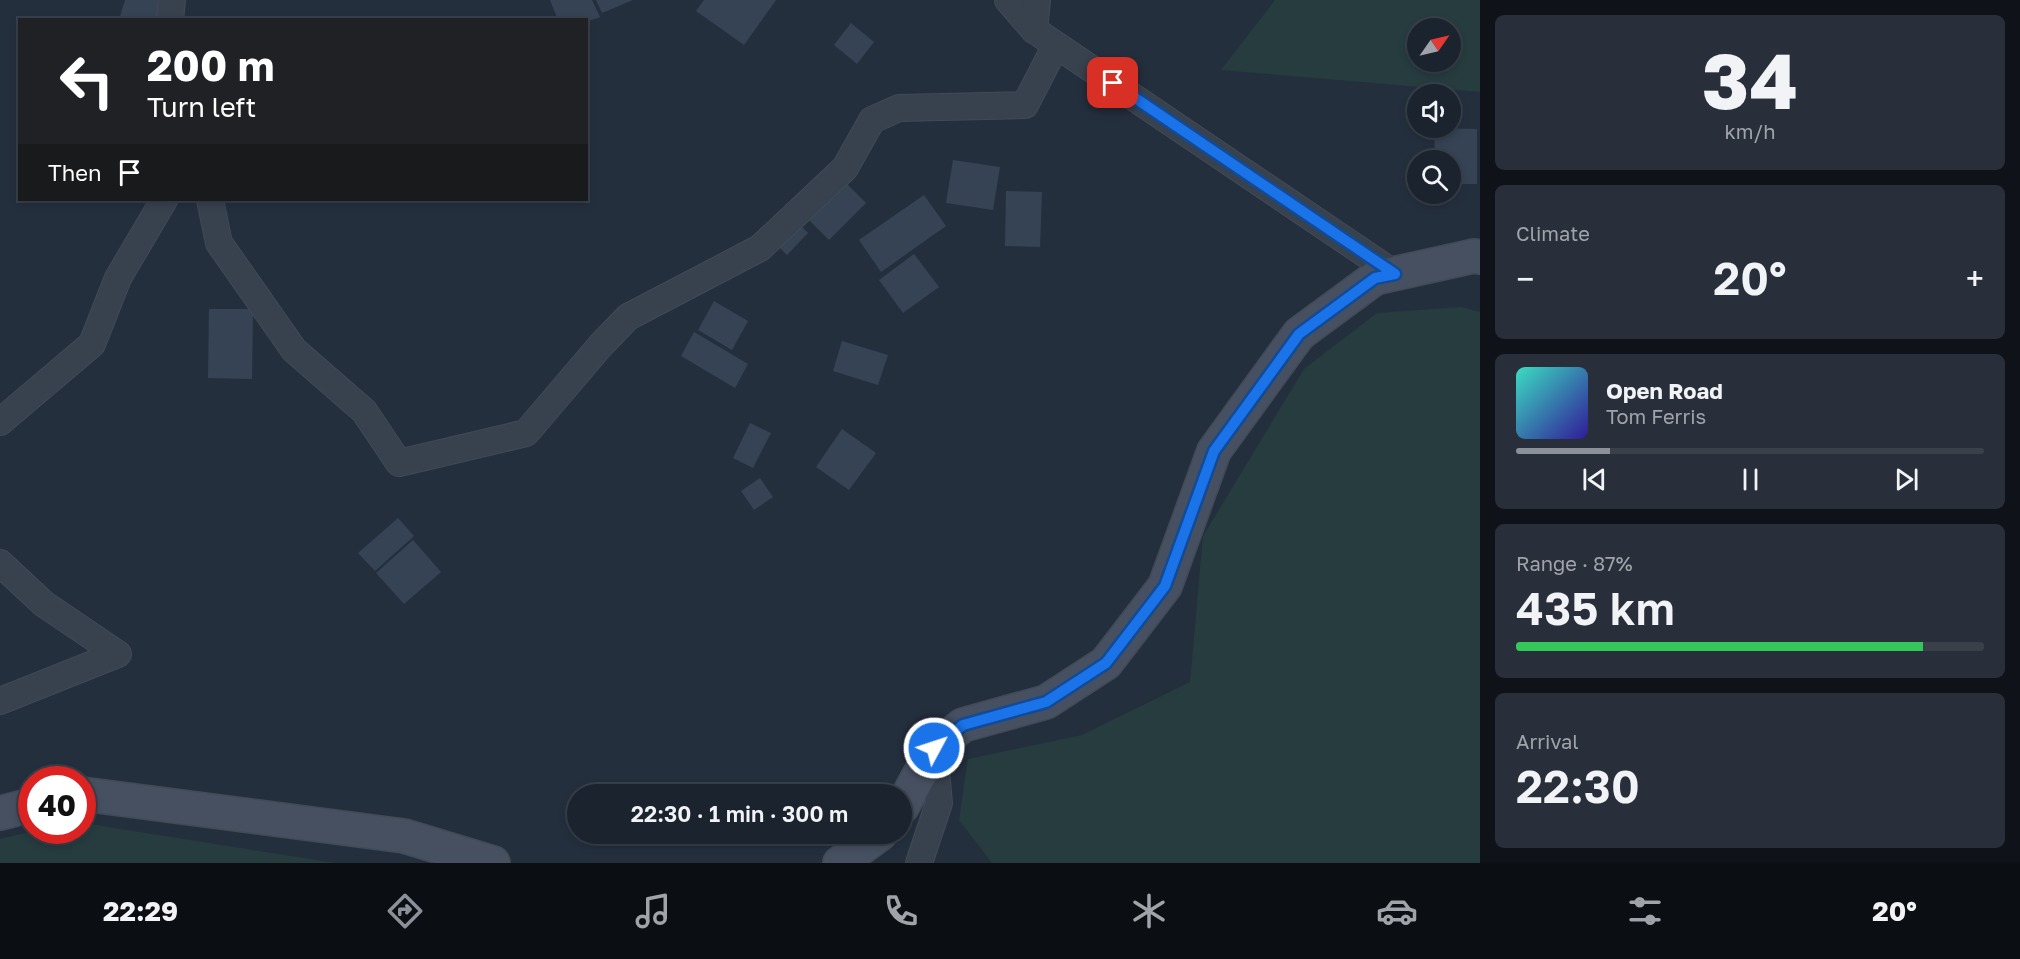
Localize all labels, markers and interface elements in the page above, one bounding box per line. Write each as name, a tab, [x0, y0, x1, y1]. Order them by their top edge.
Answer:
north arrow	[1407, 18, 1461, 72]
map controls	[1407, 18, 1461, 204]
text: 34	[1702, 33, 1798, 126]
text: 200 m	[147, 40, 274, 90]
icon: left	[48, 42, 126, 120]
pin	[1087, 57, 1138, 108]
icon: arrive	[1096, 66, 1129, 99]
button: sound	[1407, 84, 1461, 138]
text: Turn left	[147, 91, 256, 123]
text: km/h	[1725, 119, 1775, 143]
button: search	[1407, 150, 1461, 204]
icon: arrive	[113, 156, 146, 189]
text: Then	[48, 159, 101, 186]
text: Climate	[1516, 221, 1590, 245]
text: 20°	[1713, 251, 1787, 305]
text: −	[1516, 259, 1534, 298]
text: +	[1966, 259, 1984, 298]
text: Open Road	[1606, 377, 1723, 404]
text: Tom Ferris	[1606, 404, 1706, 428]
icon: previous	[1578, 463, 1611, 496]
icon: pause	[1734, 463, 1767, 496]
icon: next	[1890, 463, 1923, 496]
text: Range · 87%	[1516, 551, 1633, 575]
text: 435 km	[1516, 581, 1675, 635]
position arrow	[902, 716, 966, 780]
text: Arrival	[1516, 729, 1579, 753]
text: 22:30	[1516, 759, 1640, 813]
speed limit sign: 40	[18, 766, 96, 844]
text: 22:30 · 1 min · 300 m	[631, 800, 848, 827]
icon: directions	[384, 890, 426, 932]
icon: music	[632, 890, 674, 932]
icon: phone	[880, 890, 922, 932]
icon: climate	[1128, 890, 1170, 932]
icon: car	[1376, 890, 1418, 932]
icon: filters	[1624, 890, 1666, 932]
text: 22:29	[103, 895, 178, 927]
text: 20°	[1872, 895, 1917, 927]

